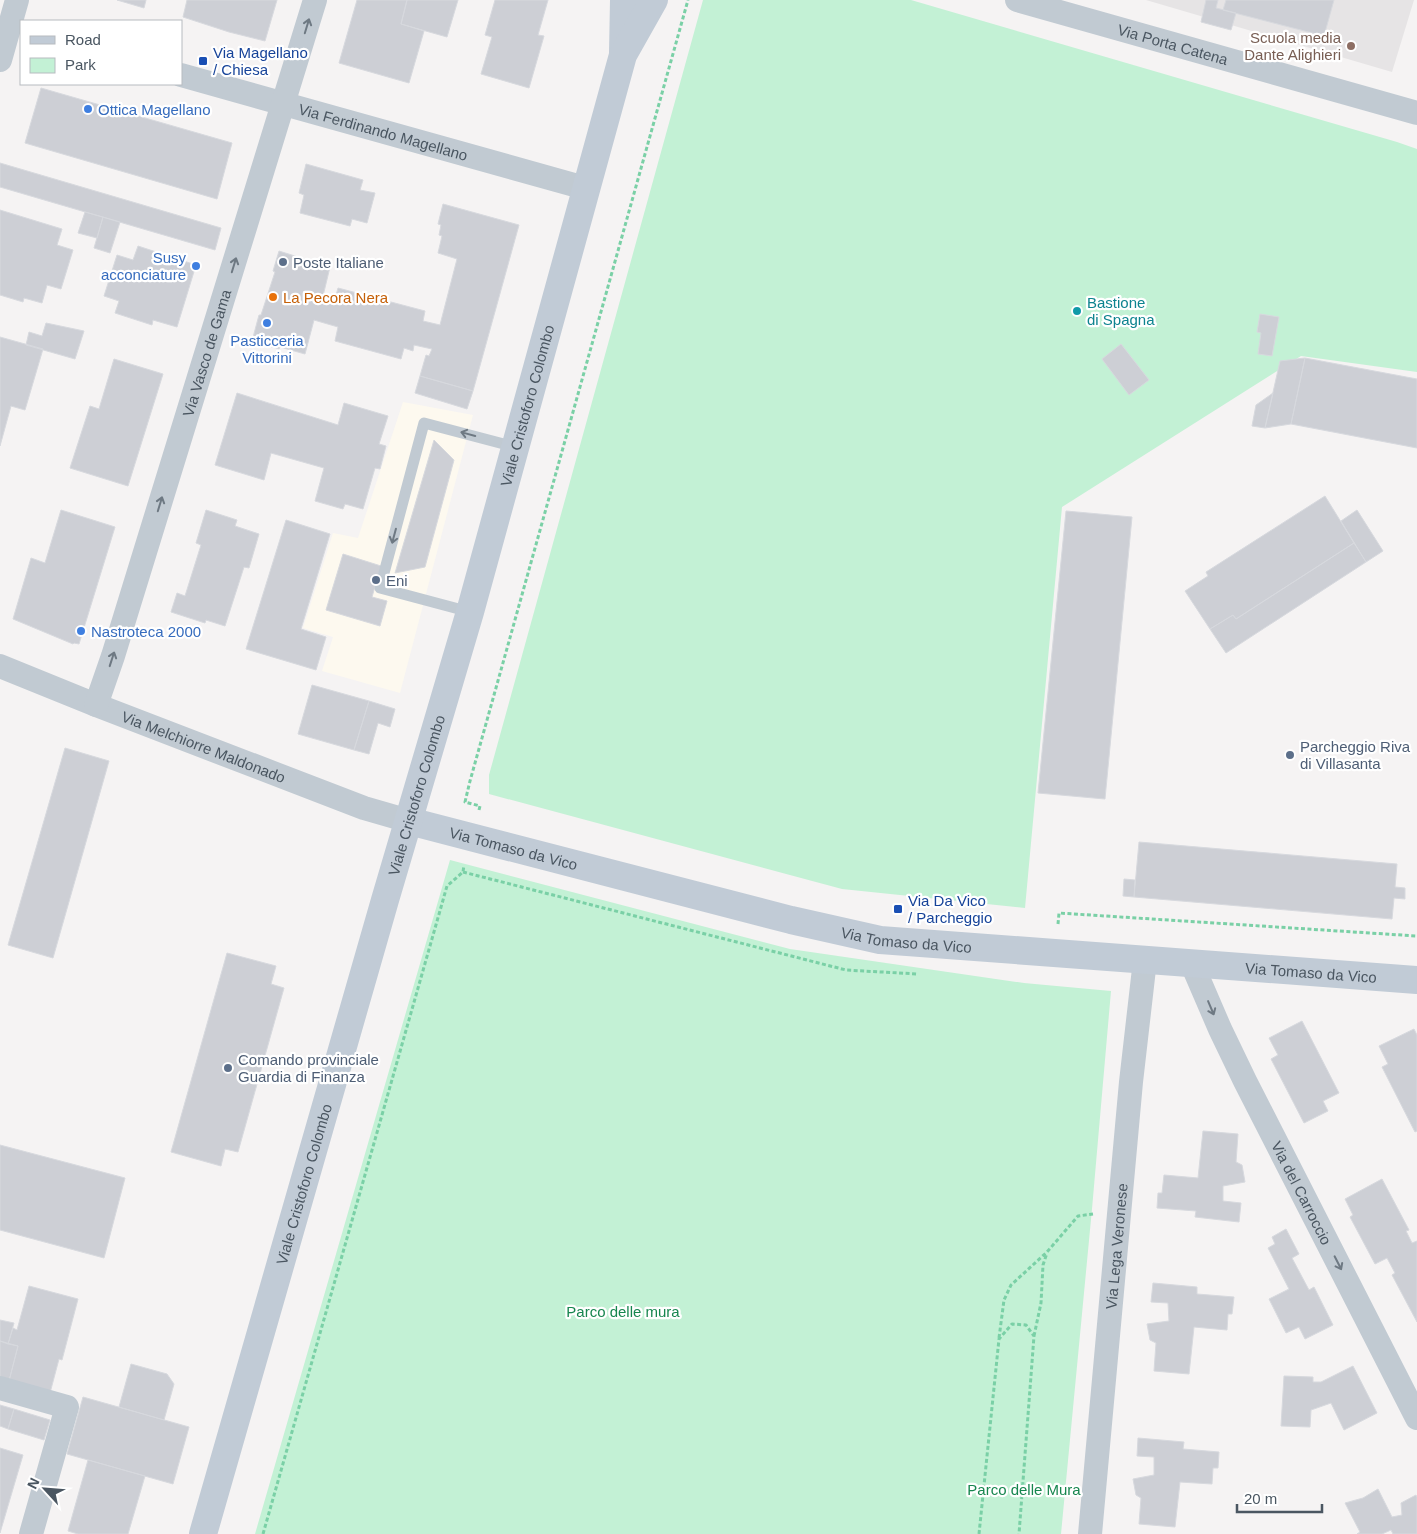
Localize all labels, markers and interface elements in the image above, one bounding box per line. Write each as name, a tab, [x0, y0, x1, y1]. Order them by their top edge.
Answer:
one-way arrow	[302, 18, 312, 34]
legend	[20, 20, 182, 85]
street label: Via Porta Catena	[1116, 20, 1231, 68]
place label: Scuola media Dante Alighieri	[1244, 29, 1342, 63]
text: Road	[65, 31, 101, 48]
marker: Scuola media Dante Alighieri	[1345, 40, 1357, 52]
place label: Via Magellano / Chiesa	[213, 44, 308, 78]
marker: Via Magellano / Chiesa	[197, 55, 209, 67]
text: Park	[65, 56, 96, 73]
street label: Via Ferdinando Magellano	[297, 100, 470, 163]
place label: Ottica Magellano	[98, 101, 211, 118]
marker: Ottica Magellano	[82, 103, 94, 115]
place label: Susy acconciature	[101, 249, 186, 283]
place label: Poste Italiane	[293, 254, 384, 271]
marker: Poste Italiane	[277, 256, 289, 268]
one-way arrow	[229, 258, 239, 274]
marker: Susy acconciature	[190, 260, 202, 272]
street label: Via Vasco de Gama	[179, 287, 234, 419]
place label: La Pecora Nera	[283, 289, 389, 306]
marker: La Pecora Nera	[267, 291, 279, 303]
place label: Bastione di Spagna	[1087, 294, 1155, 328]
marker: Bastione di Spagna	[1071, 305, 1083, 317]
marker: Pasticceria Vittorini	[261, 317, 273, 329]
street label: Viale Cristoforo Colombo	[496, 323, 557, 488]
place label: Pasticceria Vittorini	[230, 332, 304, 366]
one-way arrow	[460, 429, 476, 438]
one-way arrow	[156, 497, 165, 512]
one-way arrow	[388, 528, 398, 544]
place label: Eni	[386, 572, 408, 589]
marker: Eni	[370, 574, 382, 586]
place label: Nastroteca 2000	[91, 623, 201, 640]
marker: Nastroteca 2000	[75, 625, 87, 637]
one-way arrow	[107, 652, 117, 668]
street label: Via Melchiorre Maldonado	[119, 707, 288, 786]
street label: Viale Cristoforo Colombo	[384, 713, 448, 877]
place label: Parcheggio Riva di Villasanta	[1300, 738, 1411, 772]
marker: Parcheggio Riva di Villasanta	[1284, 749, 1296, 761]
street label: Via Tomaso da Vico	[448, 823, 579, 873]
place label: Via Da Vico / Parcheggio	[908, 892, 992, 926]
marker: Via Da Vico / Parcheggio	[892, 903, 904, 915]
street label: Via Tomaso da Vico	[839, 923, 972, 955]
street label: Via Tomaso da Vico	[1245, 959, 1377, 985]
one-way arrow	[1207, 1000, 1217, 1015]
place label: Comando provinciale Guardia di Finanza	[238, 1051, 379, 1085]
marker: Comando provinciale Guardia di Finanza	[222, 1062, 234, 1074]
street label: Viale Cristoforo Colombo	[272, 1102, 335, 1267]
street label: Via del Carroccio	[1269, 1138, 1336, 1247]
street label: Via Lega Veronese	[1102, 1182, 1130, 1310]
one-way arrow	[1333, 1256, 1343, 1271]
park label: Parco delle mura	[566, 1303, 680, 1320]
north arrow	[20, 1464, 70, 1514]
text: N	[24, 1475, 43, 1491]
park label: Parco delle Mura	[967, 1481, 1081, 1498]
scale bar	[1237, 1482, 1322, 1514]
text: 20 m	[1244, 1490, 1277, 1507]

